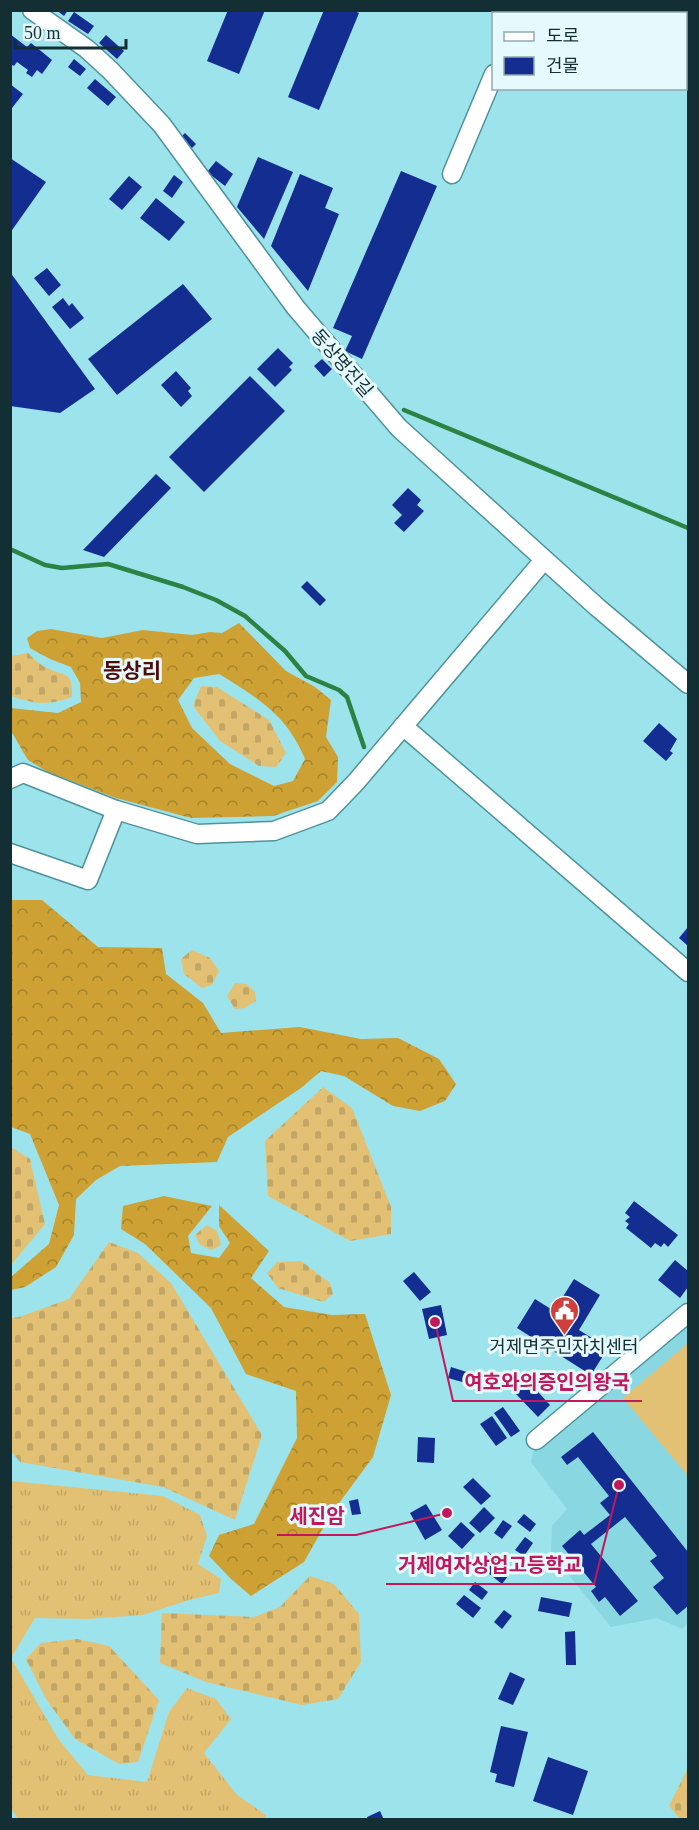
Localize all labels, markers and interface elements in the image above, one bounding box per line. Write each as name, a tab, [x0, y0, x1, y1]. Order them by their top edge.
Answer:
scale bar	[15, 12, 126, 50]
legend	[492, 12, 687, 90]
text: 50 m	[24, 23, 61, 43]
text: 도로	[546, 26, 579, 46]
text: 건물	[546, 56, 579, 76]
street label: 동상명진길	[307, 325, 377, 401]
district label: 동상리	[103, 659, 161, 683]
public building icon: 거제면주민자치센터	[548, 1294, 580, 1336]
place label: 거제면주민자치센터	[489, 1337, 639, 1357]
callout: 여호와의증인의왕국	[453, 1363, 642, 1401]
text: 여호와의증인의왕국	[464, 1371, 630, 1393]
callout: 세진암	[277, 1497, 356, 1535]
text: 세진암	[289, 1505, 345, 1527]
callout: 거제여자상업고등학교	[386, 1546, 594, 1584]
text: 거제여자상업고등학교	[398, 1554, 582, 1576]

